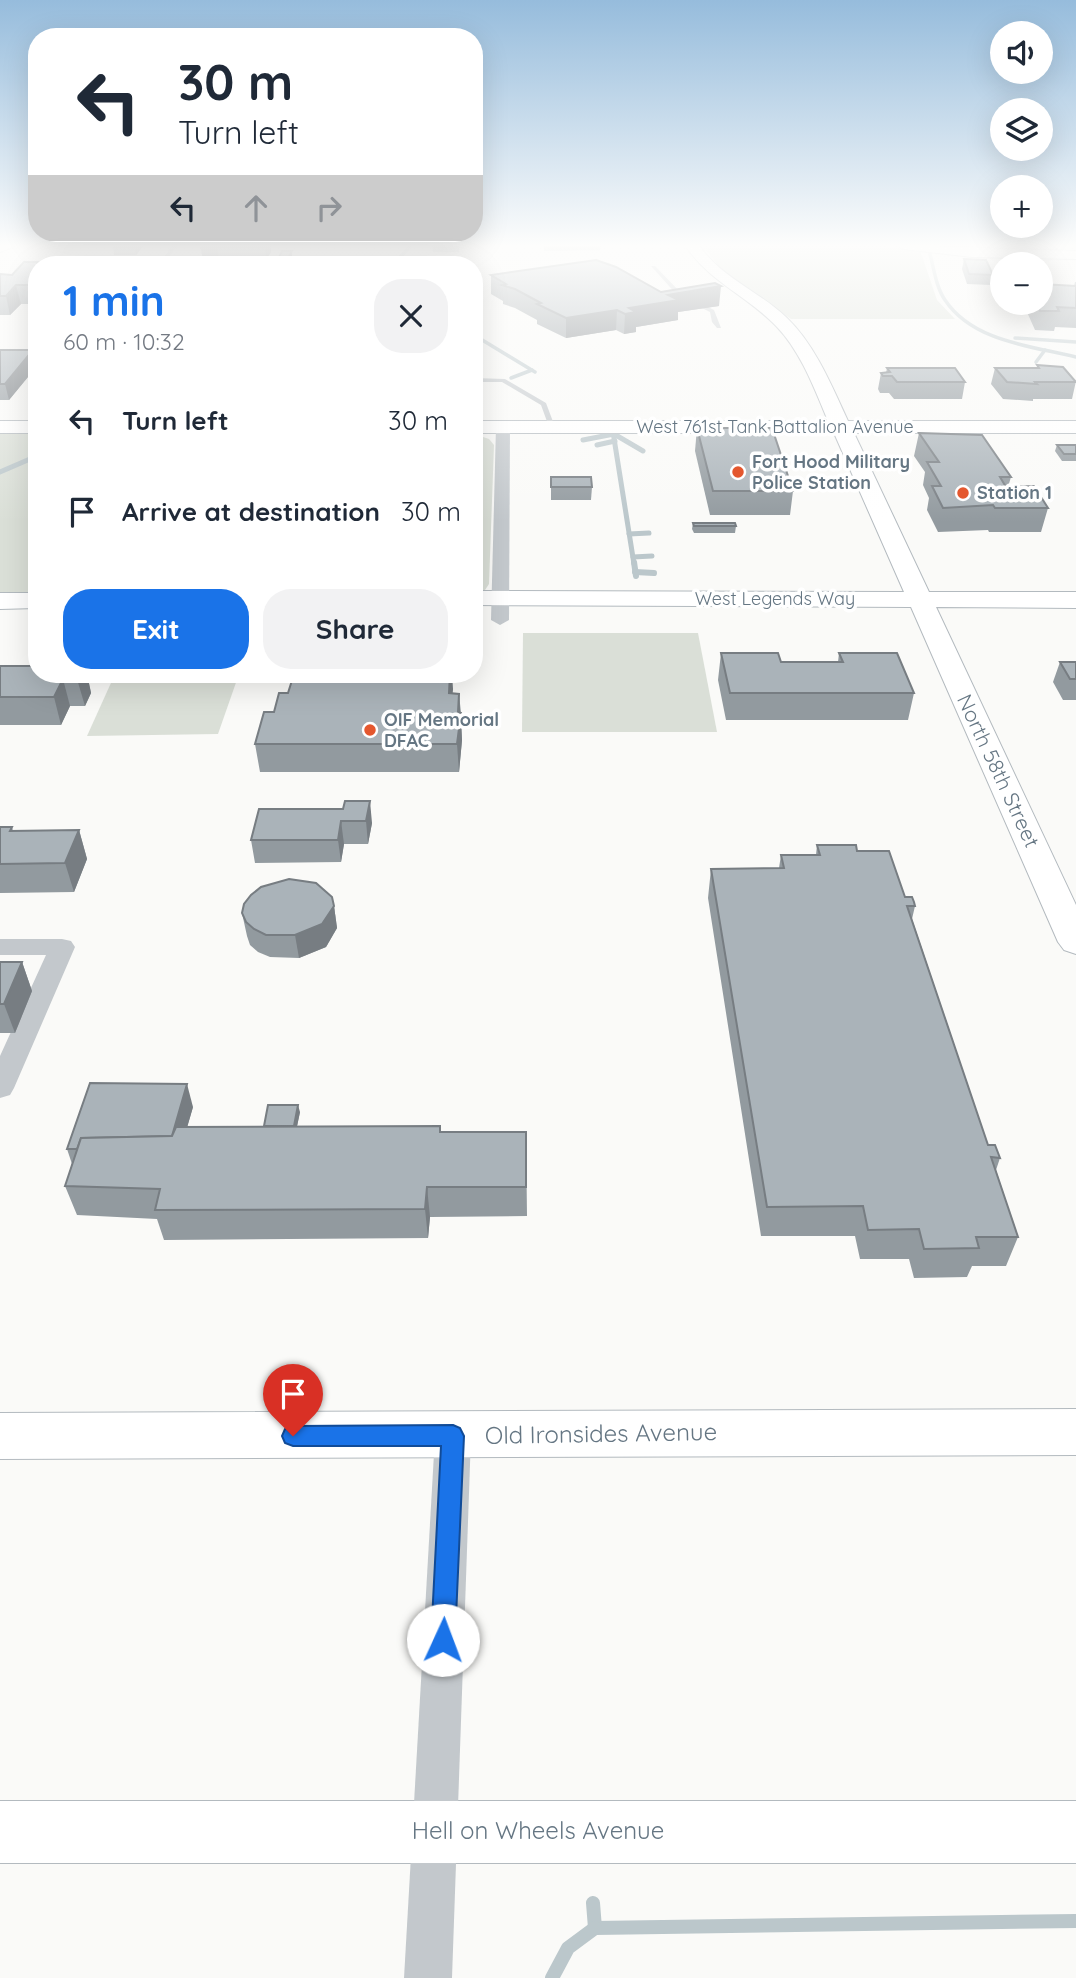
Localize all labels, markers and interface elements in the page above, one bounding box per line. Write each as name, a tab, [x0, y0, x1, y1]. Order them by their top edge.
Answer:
map controls	[990, 21, 1053, 315]
button: sound	[990, 21, 1053, 84]
text: 30 m	[178, 51, 293, 112]
icon: left	[63, 56, 154, 147]
button: layers	[990, 98, 1053, 161]
text: Turn left	[178, 112, 299, 152]
button: +	[990, 175, 1053, 238]
icon: left	[164, 189, 202, 227]
icon: ahead	[237, 189, 275, 227]
icon: right	[310, 189, 348, 227]
button: −	[990, 252, 1053, 315]
text: 1 min	[63, 274, 165, 327]
button: close	[374, 279, 448, 353]
text: 60 m · 10:32	[63, 327, 185, 356]
icon: left	[63, 402, 101, 440]
text: Turn left	[122, 404, 229, 437]
text: 30 m	[388, 404, 448, 437]
street label: West 761st Tank Battalion Avenue	[636, 415, 914, 438]
place label: Fort Hood Military Police Station	[752, 450, 910, 494]
marker: Fort Hood Military Police Station	[730, 464, 746, 480]
place label: Station 1	[977, 481, 1052, 504]
marker: Station 1	[955, 485, 971, 501]
icon: arrive	[63, 493, 101, 531]
text: Arrive at destination	[122, 495, 380, 528]
text: 30 m	[401, 495, 461, 528]
street label: West Legends Way	[695, 587, 855, 610]
button: Exit	[63, 589, 249, 669]
button: Share	[263, 589, 448, 669]
street label: North 58th Street	[952, 690, 1046, 851]
place label: OIF Memorial DFAC	[384, 708, 499, 752]
marker: OIF Memorial DFAC	[362, 722, 378, 738]
pin	[263, 1364, 323, 1436]
icon: arrive	[274, 1375, 312, 1413]
street label: Old Ironsides Avenue	[485, 1416, 717, 1450]
position arrow	[406, 1603, 480, 1677]
street label: Hell on Wheels Avenue	[412, 1815, 664, 1845]

